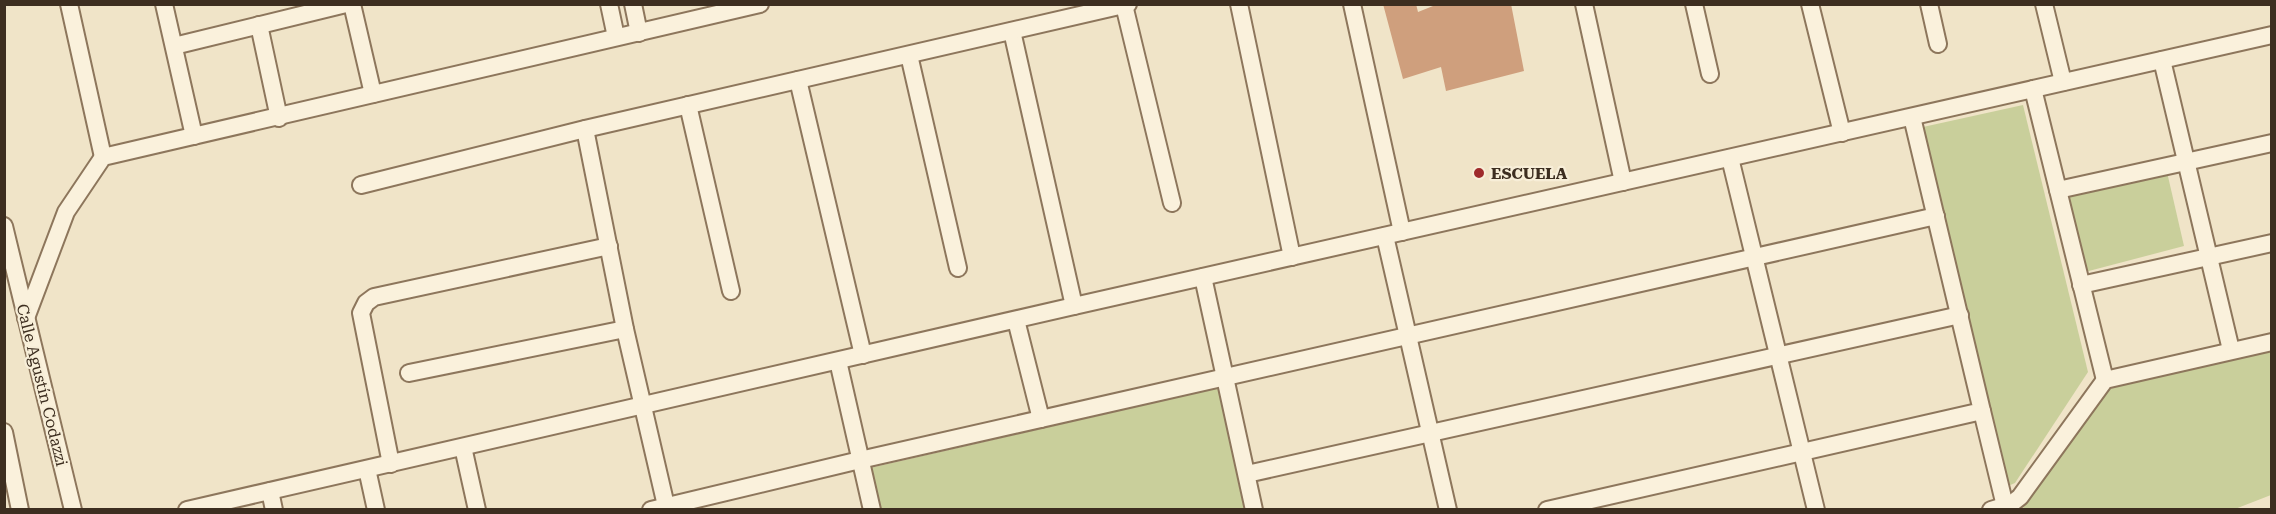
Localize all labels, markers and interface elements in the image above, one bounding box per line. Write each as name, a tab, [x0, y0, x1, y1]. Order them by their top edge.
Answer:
place label: ESCUELA	[1491, 164, 1568, 183]
marker: ESCUELA	[1472, 166, 1486, 180]
street label: Calle Agustín Codazzi	[13, 302, 71, 468]

